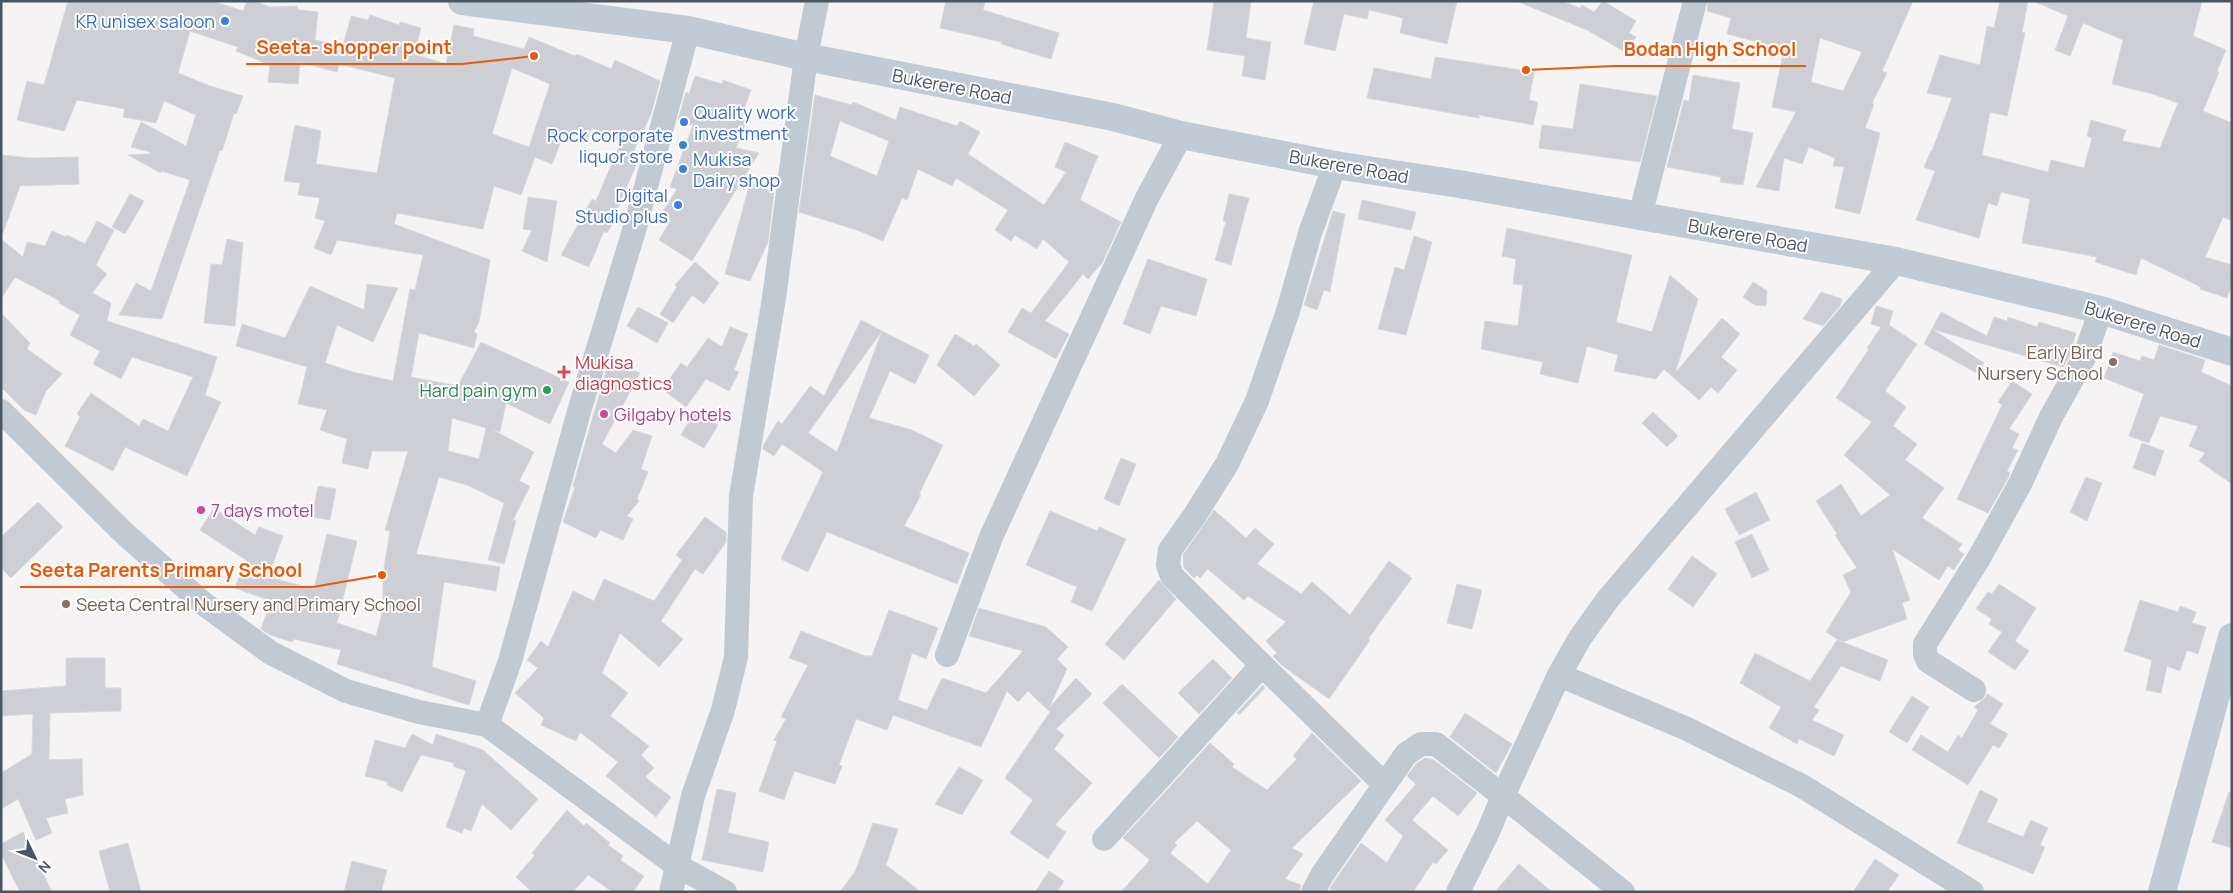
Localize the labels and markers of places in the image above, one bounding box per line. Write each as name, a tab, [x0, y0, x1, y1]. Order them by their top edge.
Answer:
place label: KR unisex saloon	[75, 9, 215, 33]
marker: KR unisex saloon	[219, 15, 231, 27]
callout: Seeta- shopper point	[246, 30, 462, 64]
callout: Bodan High School	[1614, 32, 1806, 66]
place label: Quality work investment	[694, 100, 797, 145]
marker: Quality work investment	[678, 116, 690, 128]
place label: Rock corporate liquor store	[547, 123, 673, 168]
marker: Rock corporate liquor store	[677, 139, 689, 151]
place label: Mukisa Dairy shop	[693, 147, 780, 192]
marker: Mukisa Dairy shop	[677, 163, 689, 175]
place label: Digital Studio plus	[575, 183, 668, 228]
marker: Digital Studio plus	[672, 199, 684, 211]
place label: Early Bird Nursery School	[1977, 340, 2103, 385]
place label: Mukisa diagnostics	[575, 350, 672, 395]
marker: Early Bird Nursery School	[2107, 356, 2119, 368]
marker: Mukisa diagnostics	[557, 365, 571, 379]
place label: Hard pain gym	[420, 378, 537, 402]
marker: Hard pain gym	[541, 384, 553, 396]
place label: Gilgaby hotels	[614, 402, 731, 426]
marker: Gilgaby hotels	[598, 408, 610, 420]
place label: 7 days motel	[211, 498, 314, 522]
marker: 7 days motel	[195, 504, 207, 516]
callout: Seeta Parents Primary School	[20, 553, 313, 587]
place label: Seeta Central Nursery and Primary School	[76, 592, 421, 616]
marker: Seeta Central Nursery and Primary School	[60, 598, 72, 610]

